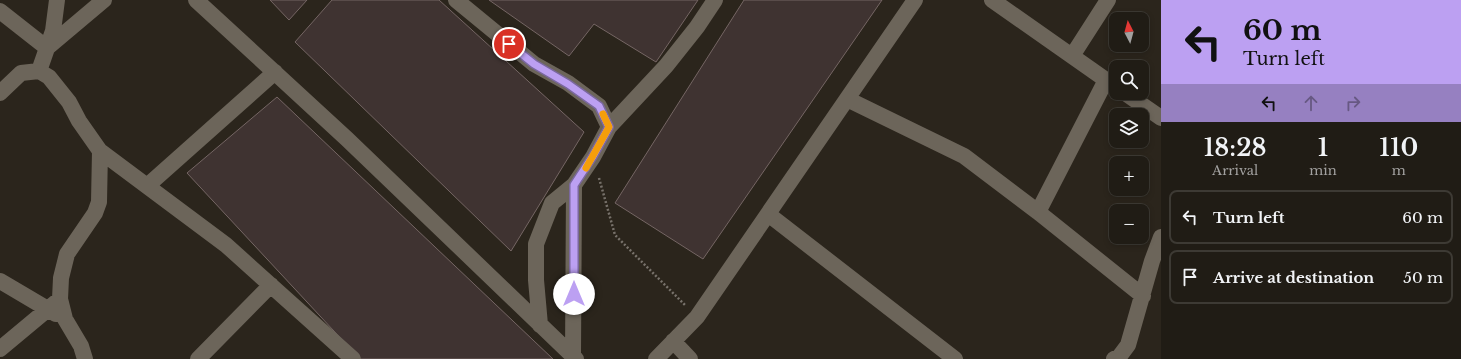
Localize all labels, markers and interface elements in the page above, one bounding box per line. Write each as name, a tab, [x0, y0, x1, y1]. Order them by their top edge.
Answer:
north arrow	[1109, 12, 1149, 52]
map controls	[1109, 12, 1149, 244]
text: 60 m	[1243, 13, 1321, 48]
icon: left	[1177, 16, 1229, 68]
pin	[492, 27, 526, 61]
icon: arrive	[498, 33, 520, 55]
text: Turn left	[1243, 48, 1325, 70]
button: search	[1109, 60, 1149, 100]
icon: left	[1258, 92, 1280, 114]
icon: ahead	[1300, 92, 1322, 114]
icon: right	[1342, 92, 1364, 114]
button: layers	[1109, 108, 1149, 148]
text: 18:28	[1204, 133, 1267, 162]
text: 1	[1318, 133, 1328, 162]
text: 110	[1379, 133, 1418, 162]
button: +	[1109, 156, 1149, 196]
text: Arrival	[1212, 162, 1258, 179]
text: min	[1309, 162, 1337, 179]
text: m	[1392, 162, 1406, 179]
button: −	[1109, 204, 1149, 244]
icon: left	[1179, 206, 1201, 228]
text: Turn left	[1213, 208, 1284, 227]
text: 60 m	[1402, 208, 1443, 227]
icon: arrive	[1179, 266, 1201, 288]
text: Arrive at destination	[1213, 268, 1374, 287]
text: 50 m	[1403, 268, 1443, 287]
position arrow	[553, 273, 595, 315]

